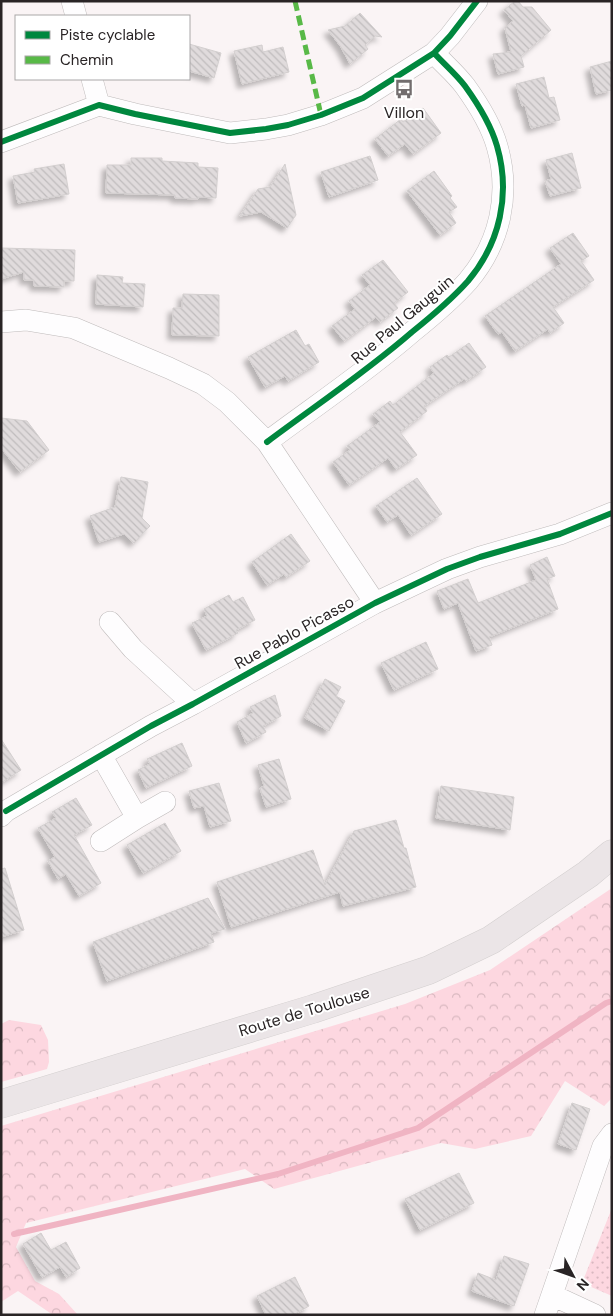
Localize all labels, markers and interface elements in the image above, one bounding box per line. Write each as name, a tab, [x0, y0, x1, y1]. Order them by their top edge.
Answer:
legend	[15, 15, 190, 80]
text: Piste cyclable	[60, 25, 155, 45]
text: Chemin	[60, 50, 113, 70]
bus stop icon: Villon	[393, 78, 415, 100]
place label: Villon	[384, 102, 424, 123]
street label: Rue Paul Gauguin	[347, 270, 458, 368]
street label: Rue Pablo Picasso	[231, 591, 358, 674]
street label: Route de Toulouse	[236, 982, 372, 1041]
north arrow	[548, 1251, 598, 1301]
text: N	[573, 1275, 593, 1294]

